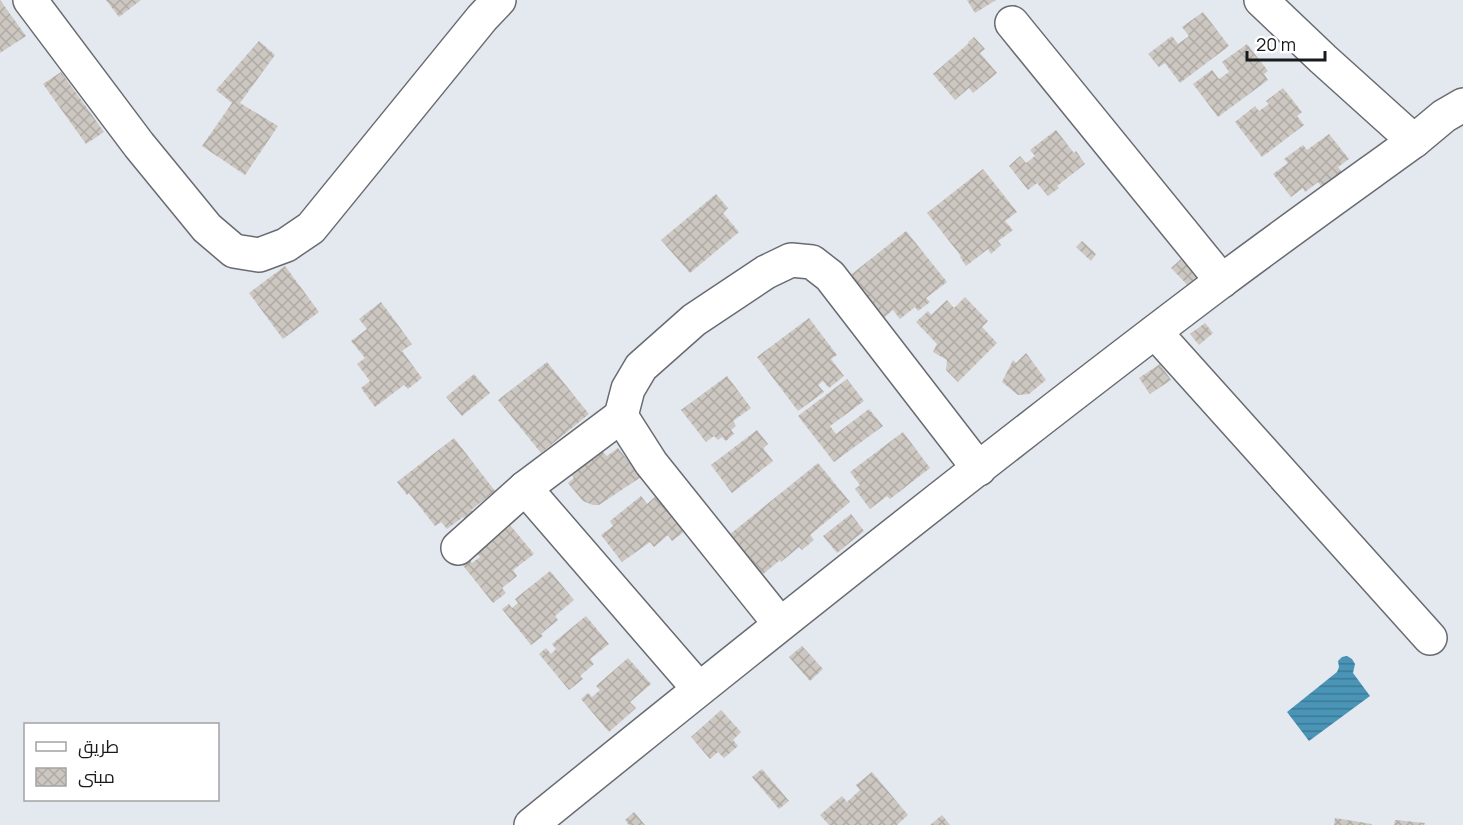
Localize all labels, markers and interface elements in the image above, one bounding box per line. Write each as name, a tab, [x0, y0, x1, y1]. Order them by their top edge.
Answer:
scale bar	[1247, 24, 1325, 62]
text: 20 m	[1256, 32, 1296, 56]
legend	[24, 723, 219, 801]
text: طريق	[78, 734, 119, 759]
text: مبنى	[78, 764, 115, 788]

